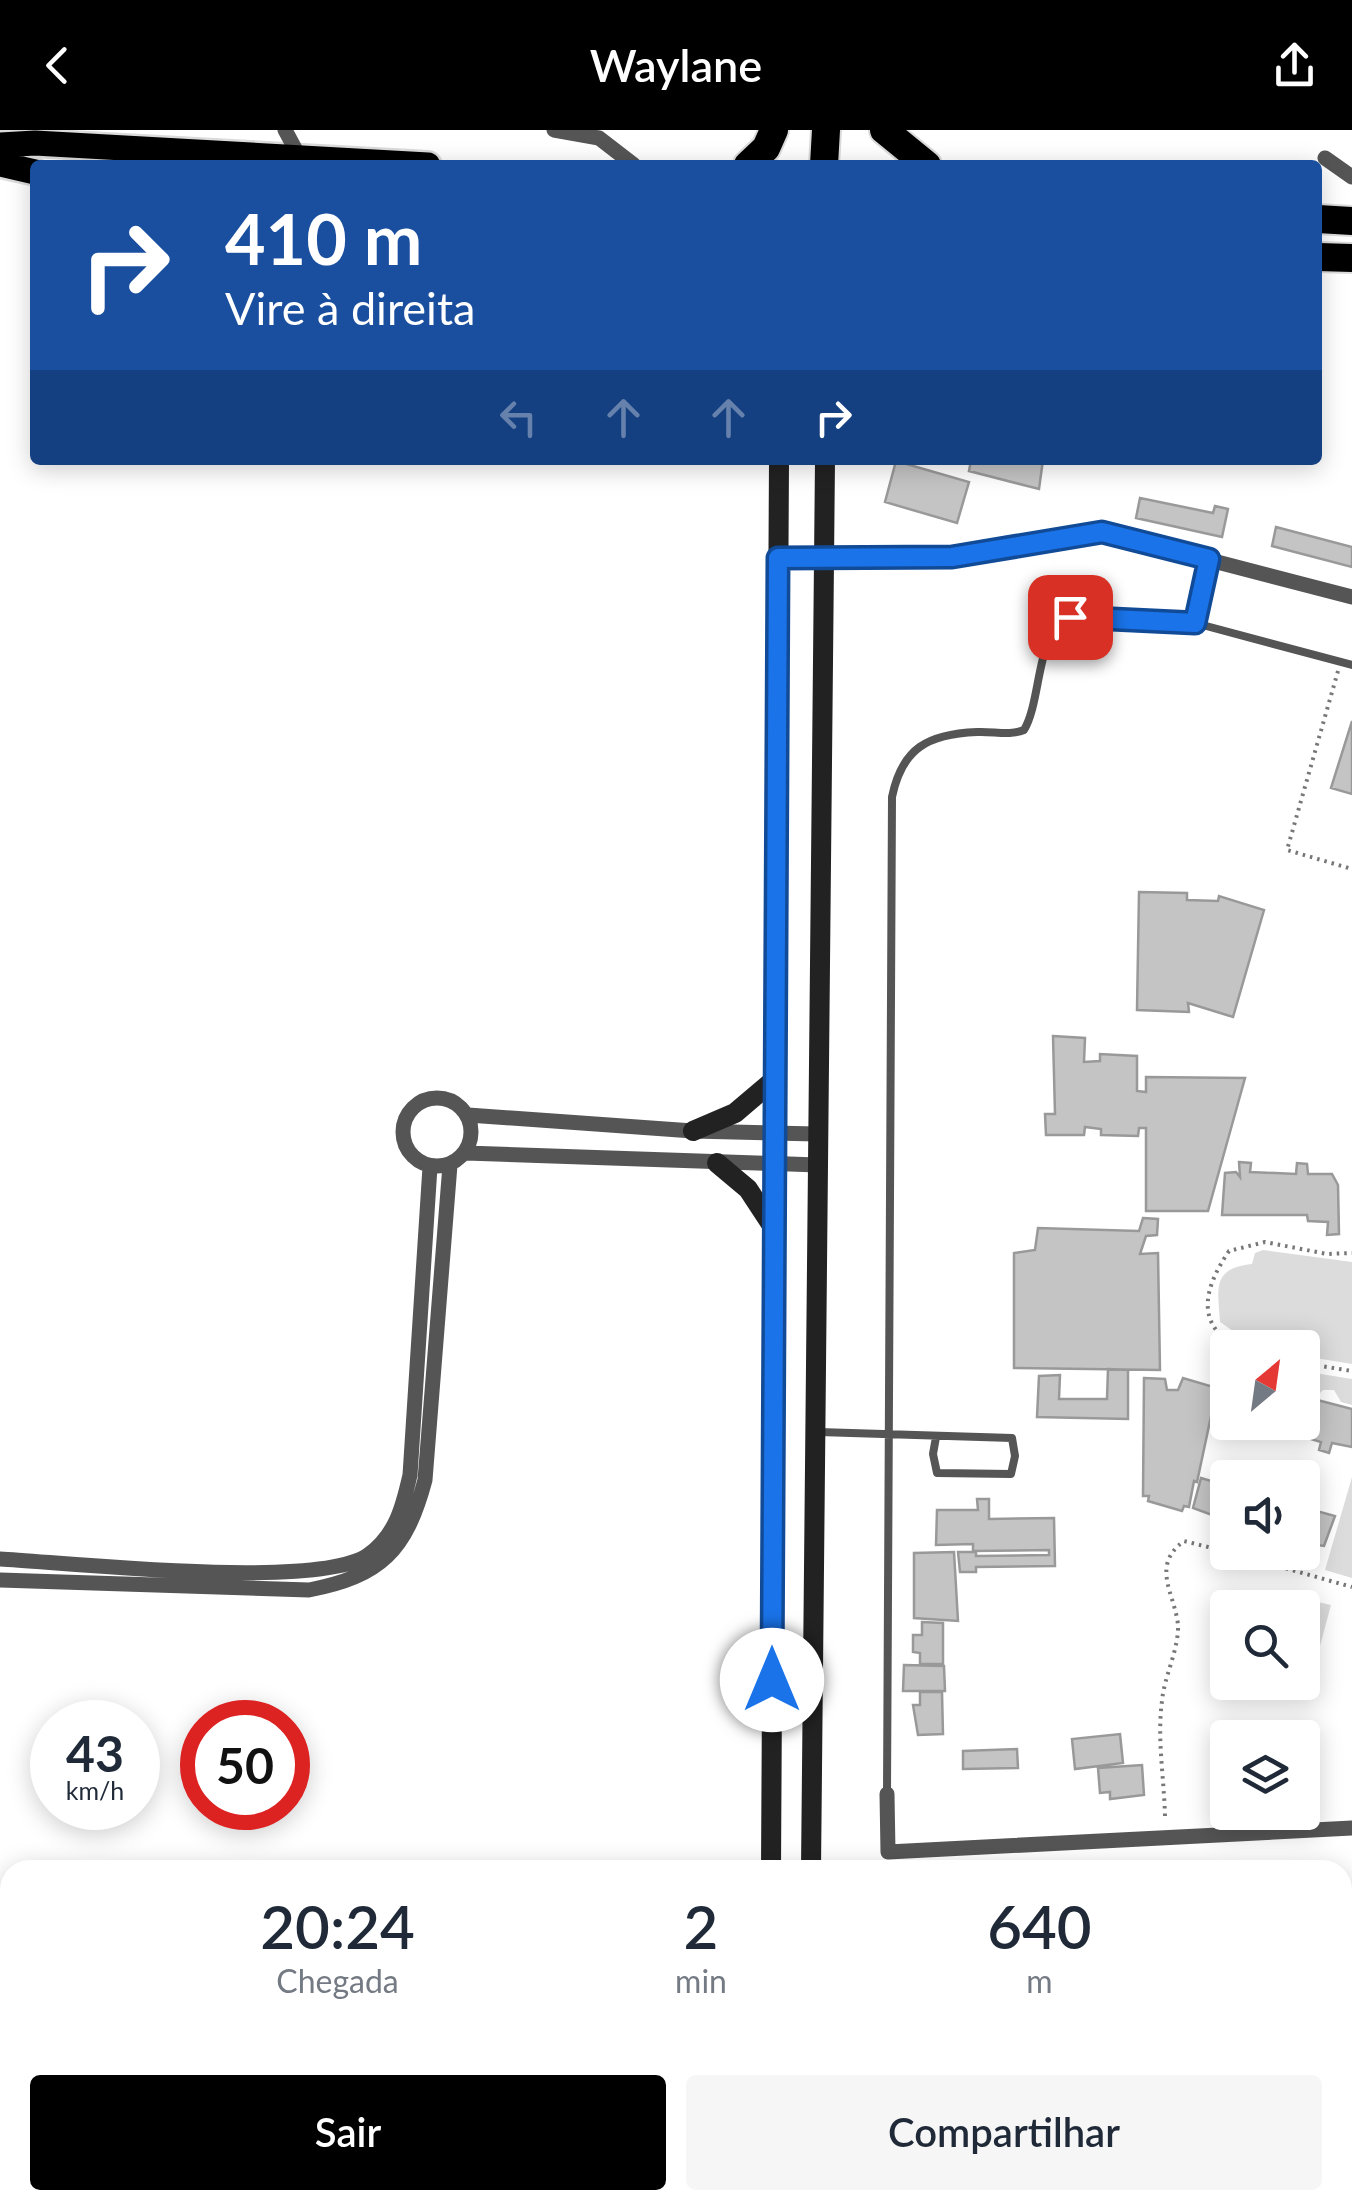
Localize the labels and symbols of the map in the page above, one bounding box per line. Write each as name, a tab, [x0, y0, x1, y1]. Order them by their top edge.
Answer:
pin	[1028, 575, 1113, 660]
north arrow	[1210, 1330, 1320, 1440]
position arrow	[720, 1628, 824, 1732]
speed limit sign: 50	[180, 1700, 310, 1830]

